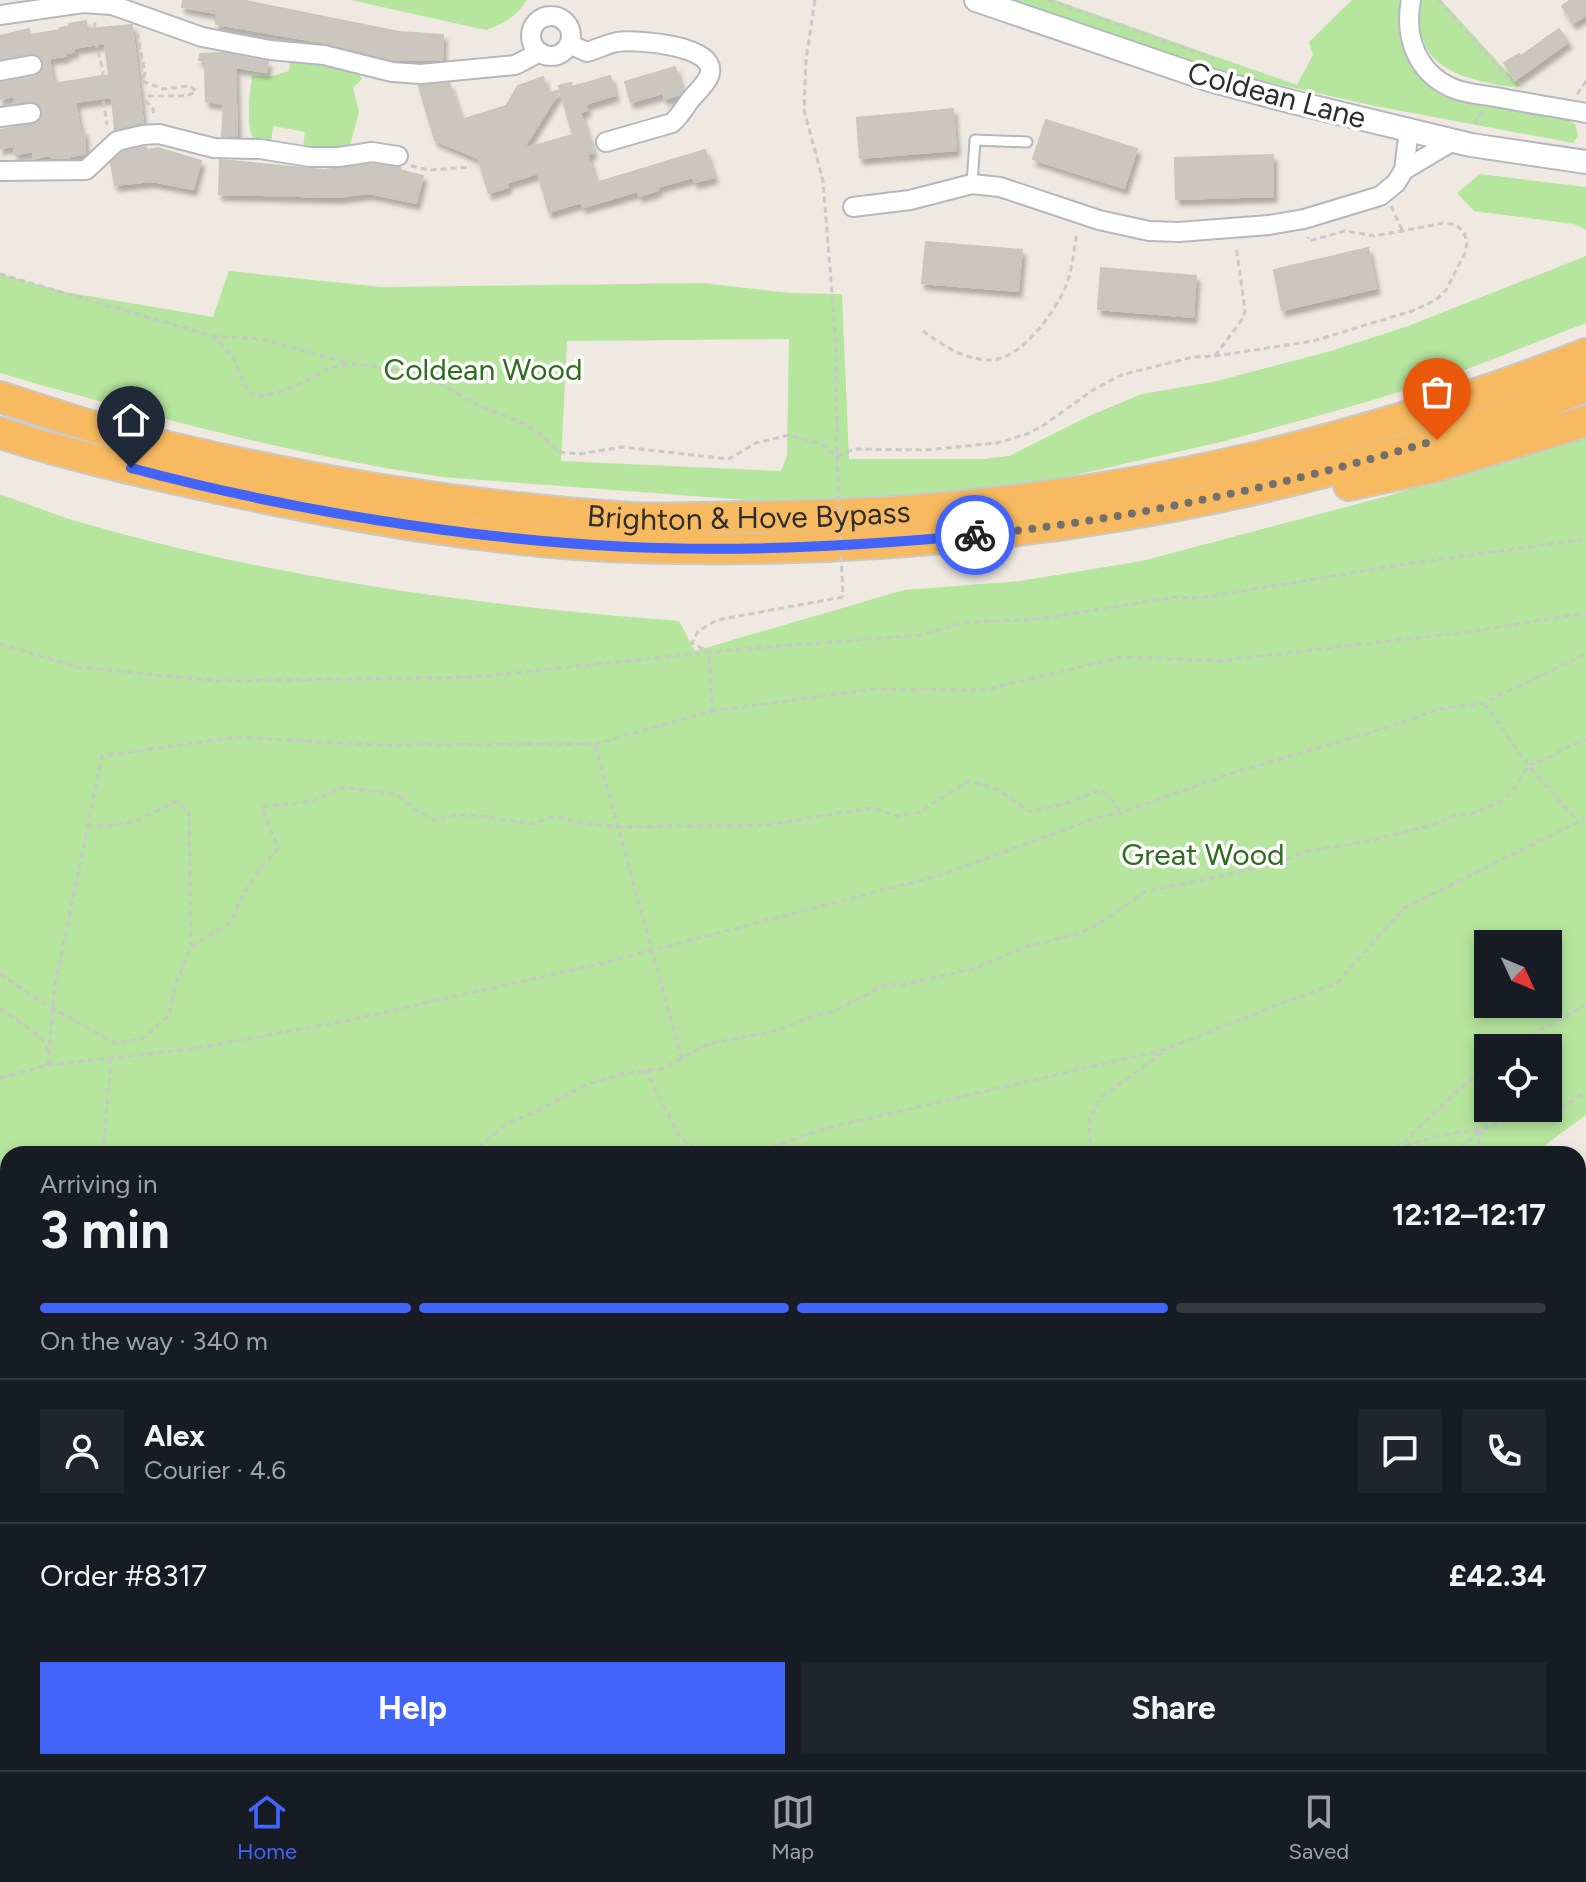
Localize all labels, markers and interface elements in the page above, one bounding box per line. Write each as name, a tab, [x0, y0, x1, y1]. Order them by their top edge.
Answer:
street label: Coldean Lane	[1184, 53, 1370, 137]
park label: Coldean Wood	[384, 351, 583, 388]
pin	[1403, 358, 1471, 440]
icon: bag	[1415, 370, 1459, 414]
pin	[97, 386, 165, 468]
icon: home	[109, 398, 153, 442]
street label: Brighton & Hove Bypass	[586, 492, 911, 537]
courier	[935, 495, 1015, 575]
icon: bike	[953, 513, 997, 557]
park label: Great Wood	[1121, 836, 1285, 873]
north arrow	[1474, 930, 1562, 1018]
map controls	[1474, 930, 1562, 1122]
button: locate	[1474, 1034, 1562, 1122]
text: Arriving in	[40, 1168, 158, 1200]
text: 12:12–12:17	[1392, 1196, 1546, 1233]
text: 3 min	[40, 1199, 170, 1261]
text: On the way · 340 m	[40, 1325, 268, 1357]
button: person	[40, 1409, 124, 1493]
button: chat	[1358, 1409, 1442, 1493]
button: phone	[1462, 1409, 1546, 1493]
text: Alex	[144, 1417, 205, 1454]
text: Courier · 4.6	[144, 1454, 286, 1486]
text: Order #8317	[40, 1557, 207, 1594]
text: £42.34	[1449, 1557, 1546, 1594]
button: Help	[40, 1662, 785, 1754]
button: Share	[801, 1662, 1546, 1754]
tab: Home	[237, 1790, 297, 1865]
tab: Map	[771, 1790, 815, 1865]
tab: Saved	[1288, 1790, 1349, 1865]

